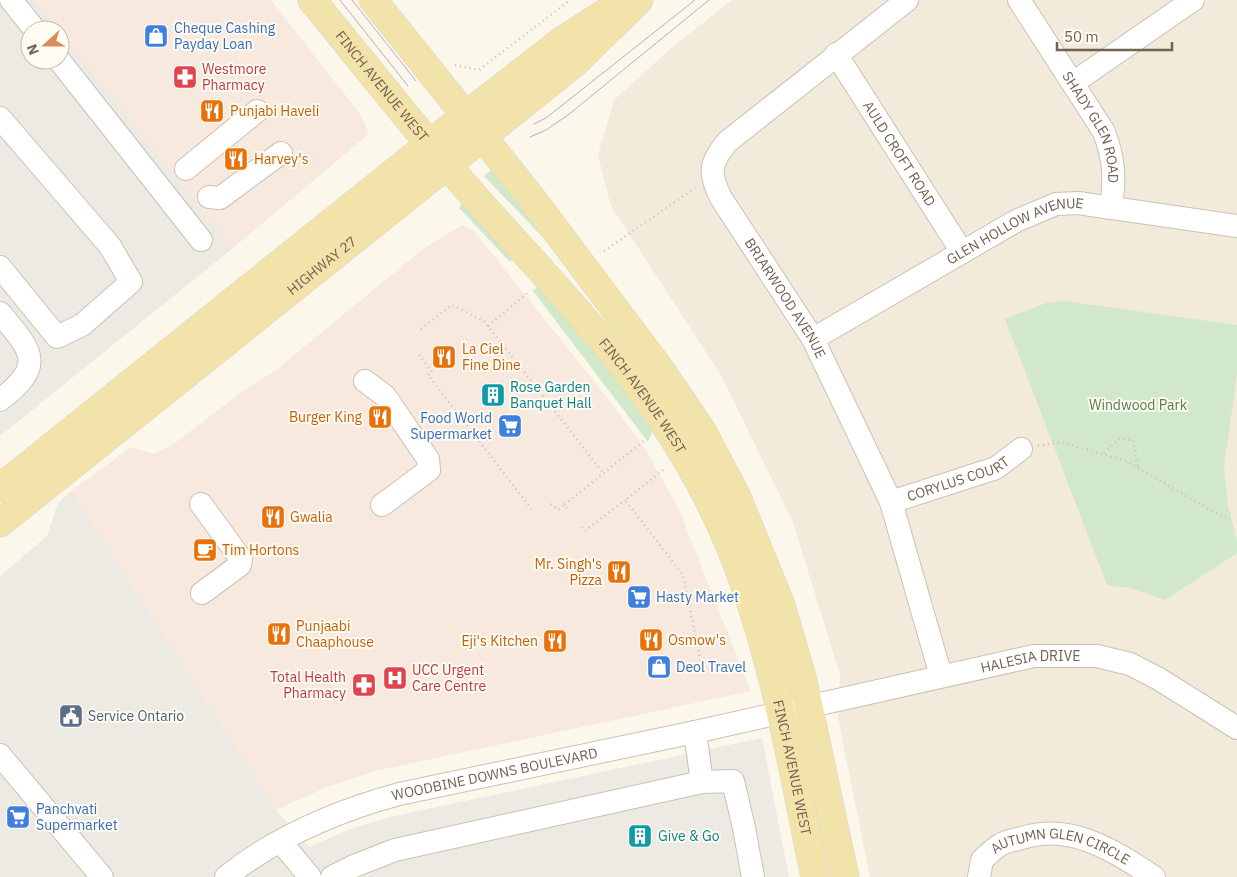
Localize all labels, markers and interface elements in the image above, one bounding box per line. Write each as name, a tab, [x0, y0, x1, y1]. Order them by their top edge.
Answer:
place label: Cheque Cashing Payday Loan	[174, 19, 276, 53]
north arrow	[20, 20, 70, 70]
scale bar	[1057, 20, 1172, 52]
shop icon: Cheque Cashing Payday Loan	[143, 23, 169, 49]
street label: FINCH AVENUE WEST	[332, 27, 433, 145]
text: 50 m	[1064, 27, 1099, 46]
text: N	[23, 42, 43, 58]
place label: Westmore Pharmacy	[202, 60, 267, 94]
pharmacy icon: Westmore Pharmacy	[172, 64, 198, 90]
street label: SHADY GLEN ROAD	[1058, 68, 1122, 183]
street label: AULD CROFT ROAD	[859, 97, 940, 210]
restaurant icon: Punjabi Haveli	[199, 98, 225, 124]
place label: Punjabi Haveli	[230, 102, 319, 120]
restaurant icon: Harvey's	[223, 146, 249, 172]
place label: Harvey's	[254, 150, 309, 168]
street label: GLEN HOLLOW AVENUE	[943, 194, 1085, 268]
street label: HIGHWAY 27	[283, 232, 360, 299]
street label: BRIARWOOD AVENUE	[741, 235, 830, 361]
street label: FINCH AVENUE WEST	[595, 334, 690, 457]
place label: La Ciel Fine Dine	[462, 340, 521, 374]
restaurant icon: La Ciel Fine Dine	[431, 344, 457, 370]
place label: Rose Garden Banquet Hall	[510, 378, 592, 412]
building icon: Rose Garden Banquet Hall	[480, 382, 506, 408]
park label: Windwood Park	[1089, 396, 1188, 414]
restaurant icon: Burger King	[367, 404, 393, 430]
place label: Burger King	[289, 408, 363, 426]
place label: Food World Supermarket	[410, 409, 492, 443]
supermarket icon: Food World Supermarket	[497, 413, 523, 439]
street label: CORYLUS COURT	[905, 452, 1013, 505]
restaurant icon: Gwalia	[260, 504, 286, 530]
place label: Gwalia	[290, 508, 333, 526]
cafe icon: Tim Hortons	[192, 537, 218, 563]
place label: Tim Hortons	[222, 541, 300, 559]
place label: Mr. Singh's Pizza	[535, 555, 603, 589]
restaurant icon: Mr. Singh's Pizza	[606, 559, 632, 585]
supermarket icon: Hasty Market	[626, 584, 652, 610]
place label: Hasty Market	[656, 588, 739, 606]
place label: Punjaabi Chaaphouse	[296, 617, 374, 651]
restaurant icon: Punjaabi Chaaphouse	[266, 621, 292, 647]
restaurant icon: Osmow's	[638, 627, 664, 653]
restaurant icon: Eji's Kitchen	[542, 628, 568, 654]
place label: Osmow's	[668, 631, 726, 649]
place label: Eji's Kitchen	[461, 632, 538, 650]
street label: HALESIA DRIVE	[979, 647, 1080, 677]
shop icon: Deol Travel	[646, 654, 672, 680]
place label: Deol Travel	[676, 658, 746, 676]
place label: UCC Urgent Care Centre	[412, 661, 487, 695]
hospital icon: UCC Urgent Care Centre	[382, 665, 408, 691]
place label: Total Health Pharmacy	[270, 668, 346, 702]
pharmacy icon: Total Health Pharmacy	[351, 672, 377, 698]
street label: FINCH AVENUE WEST	[769, 698, 815, 837]
public building icon: Service Ontario	[58, 703, 84, 729]
place label: Service Ontario	[88, 707, 184, 725]
street label: WOODBINE DOWNS BOULEVARD	[390, 744, 599, 805]
place label: Panchvati Supermarket	[36, 800, 118, 834]
supermarket icon: Panchvati Supermarket	[5, 804, 31, 830]
building icon: Give & Go	[627, 823, 653, 849]
street label: AUTUMN GLEN CIRCLE	[987, 824, 1133, 869]
place label: Give & Go	[658, 827, 720, 845]

